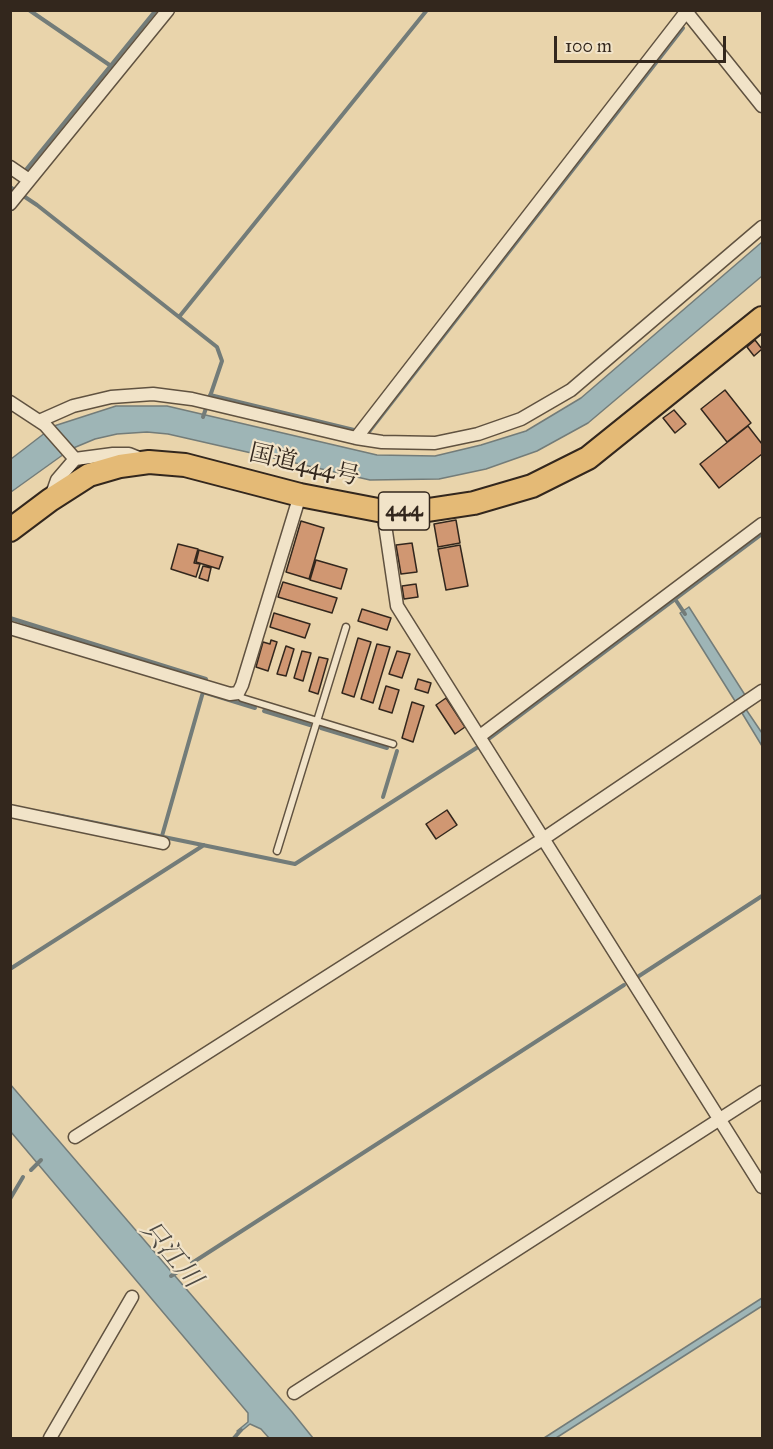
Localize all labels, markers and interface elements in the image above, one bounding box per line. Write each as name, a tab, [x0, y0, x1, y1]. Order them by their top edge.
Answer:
scale bar	[557, 24, 730, 62]
text: 100 m	[565, 35, 612, 57]
street label: 国道444号	[246, 439, 362, 493]
road number: 444	[378, 492, 430, 530]
water label: 只江川	[133, 1215, 207, 1295]

